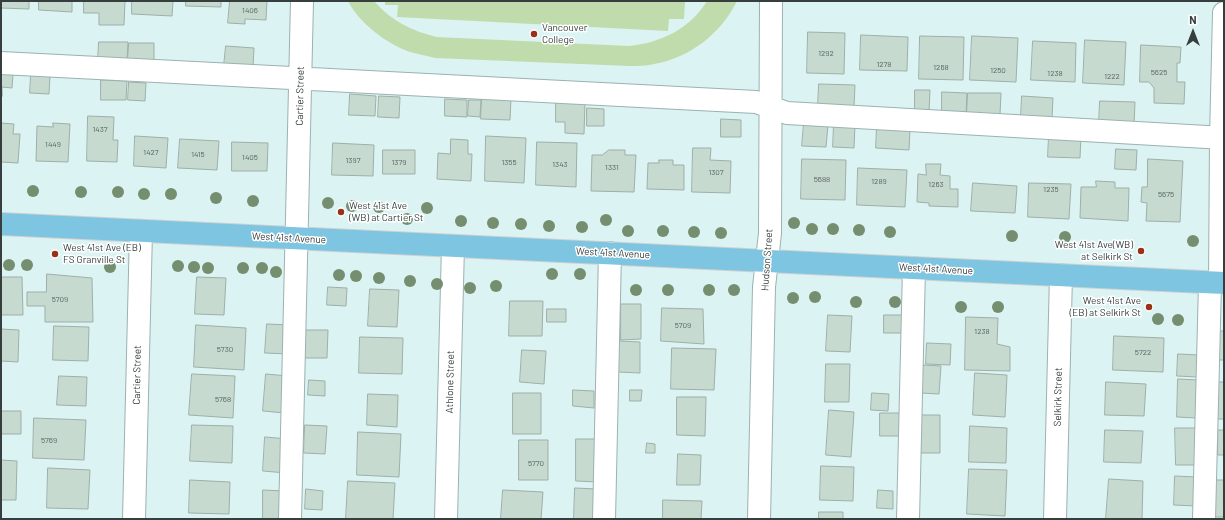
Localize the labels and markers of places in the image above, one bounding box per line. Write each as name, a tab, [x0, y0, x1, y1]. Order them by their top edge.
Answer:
place label: Vancouver College	[542, 22, 587, 46]
marker: Vancouver College	[529, 29, 539, 39]
place label: West 41st Ave (WB) at Cartier St	[349, 200, 423, 224]
marker: West 41st Ave (WB) at Cartier St	[336, 207, 346, 217]
place label: West 41st Ave(WB) at Selkirk St	[1055, 239, 1133, 262]
place label: West 41st Ave (EB) FS Granville St	[63, 242, 141, 266]
marker: West 41st Ave(WB) at Selkirk St	[1136, 246, 1146, 256]
marker: West 41st Ave (EB) FS Granville St	[50, 249, 60, 259]
place label: West 41st Ave (EB) at Selkirk St	[1070, 295, 1141, 318]
marker: West 41st Ave (EB) at Selkirk St	[1144, 302, 1154, 312]

